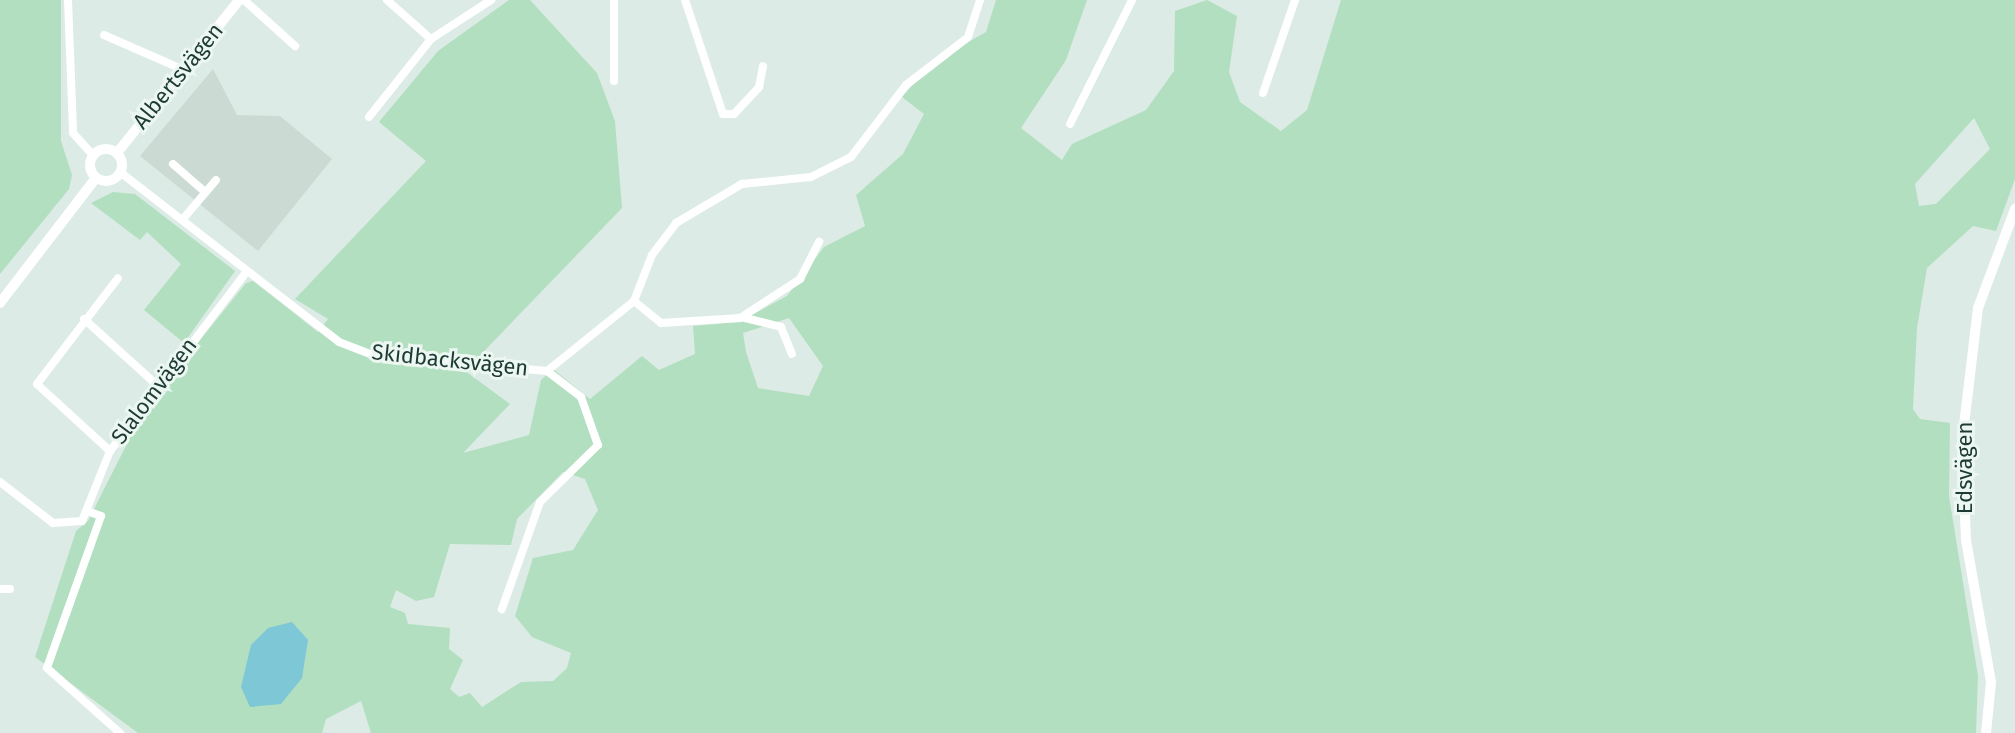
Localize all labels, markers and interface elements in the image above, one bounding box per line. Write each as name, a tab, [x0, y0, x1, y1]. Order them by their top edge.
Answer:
street label: Albertsvägen	[127, 18, 229, 134]
street label: Slalomvägen	[105, 333, 203, 449]
street label: Skidbacksvägen	[370, 339, 530, 381]
street label: Edsvägen	[1952, 422, 1978, 514]

